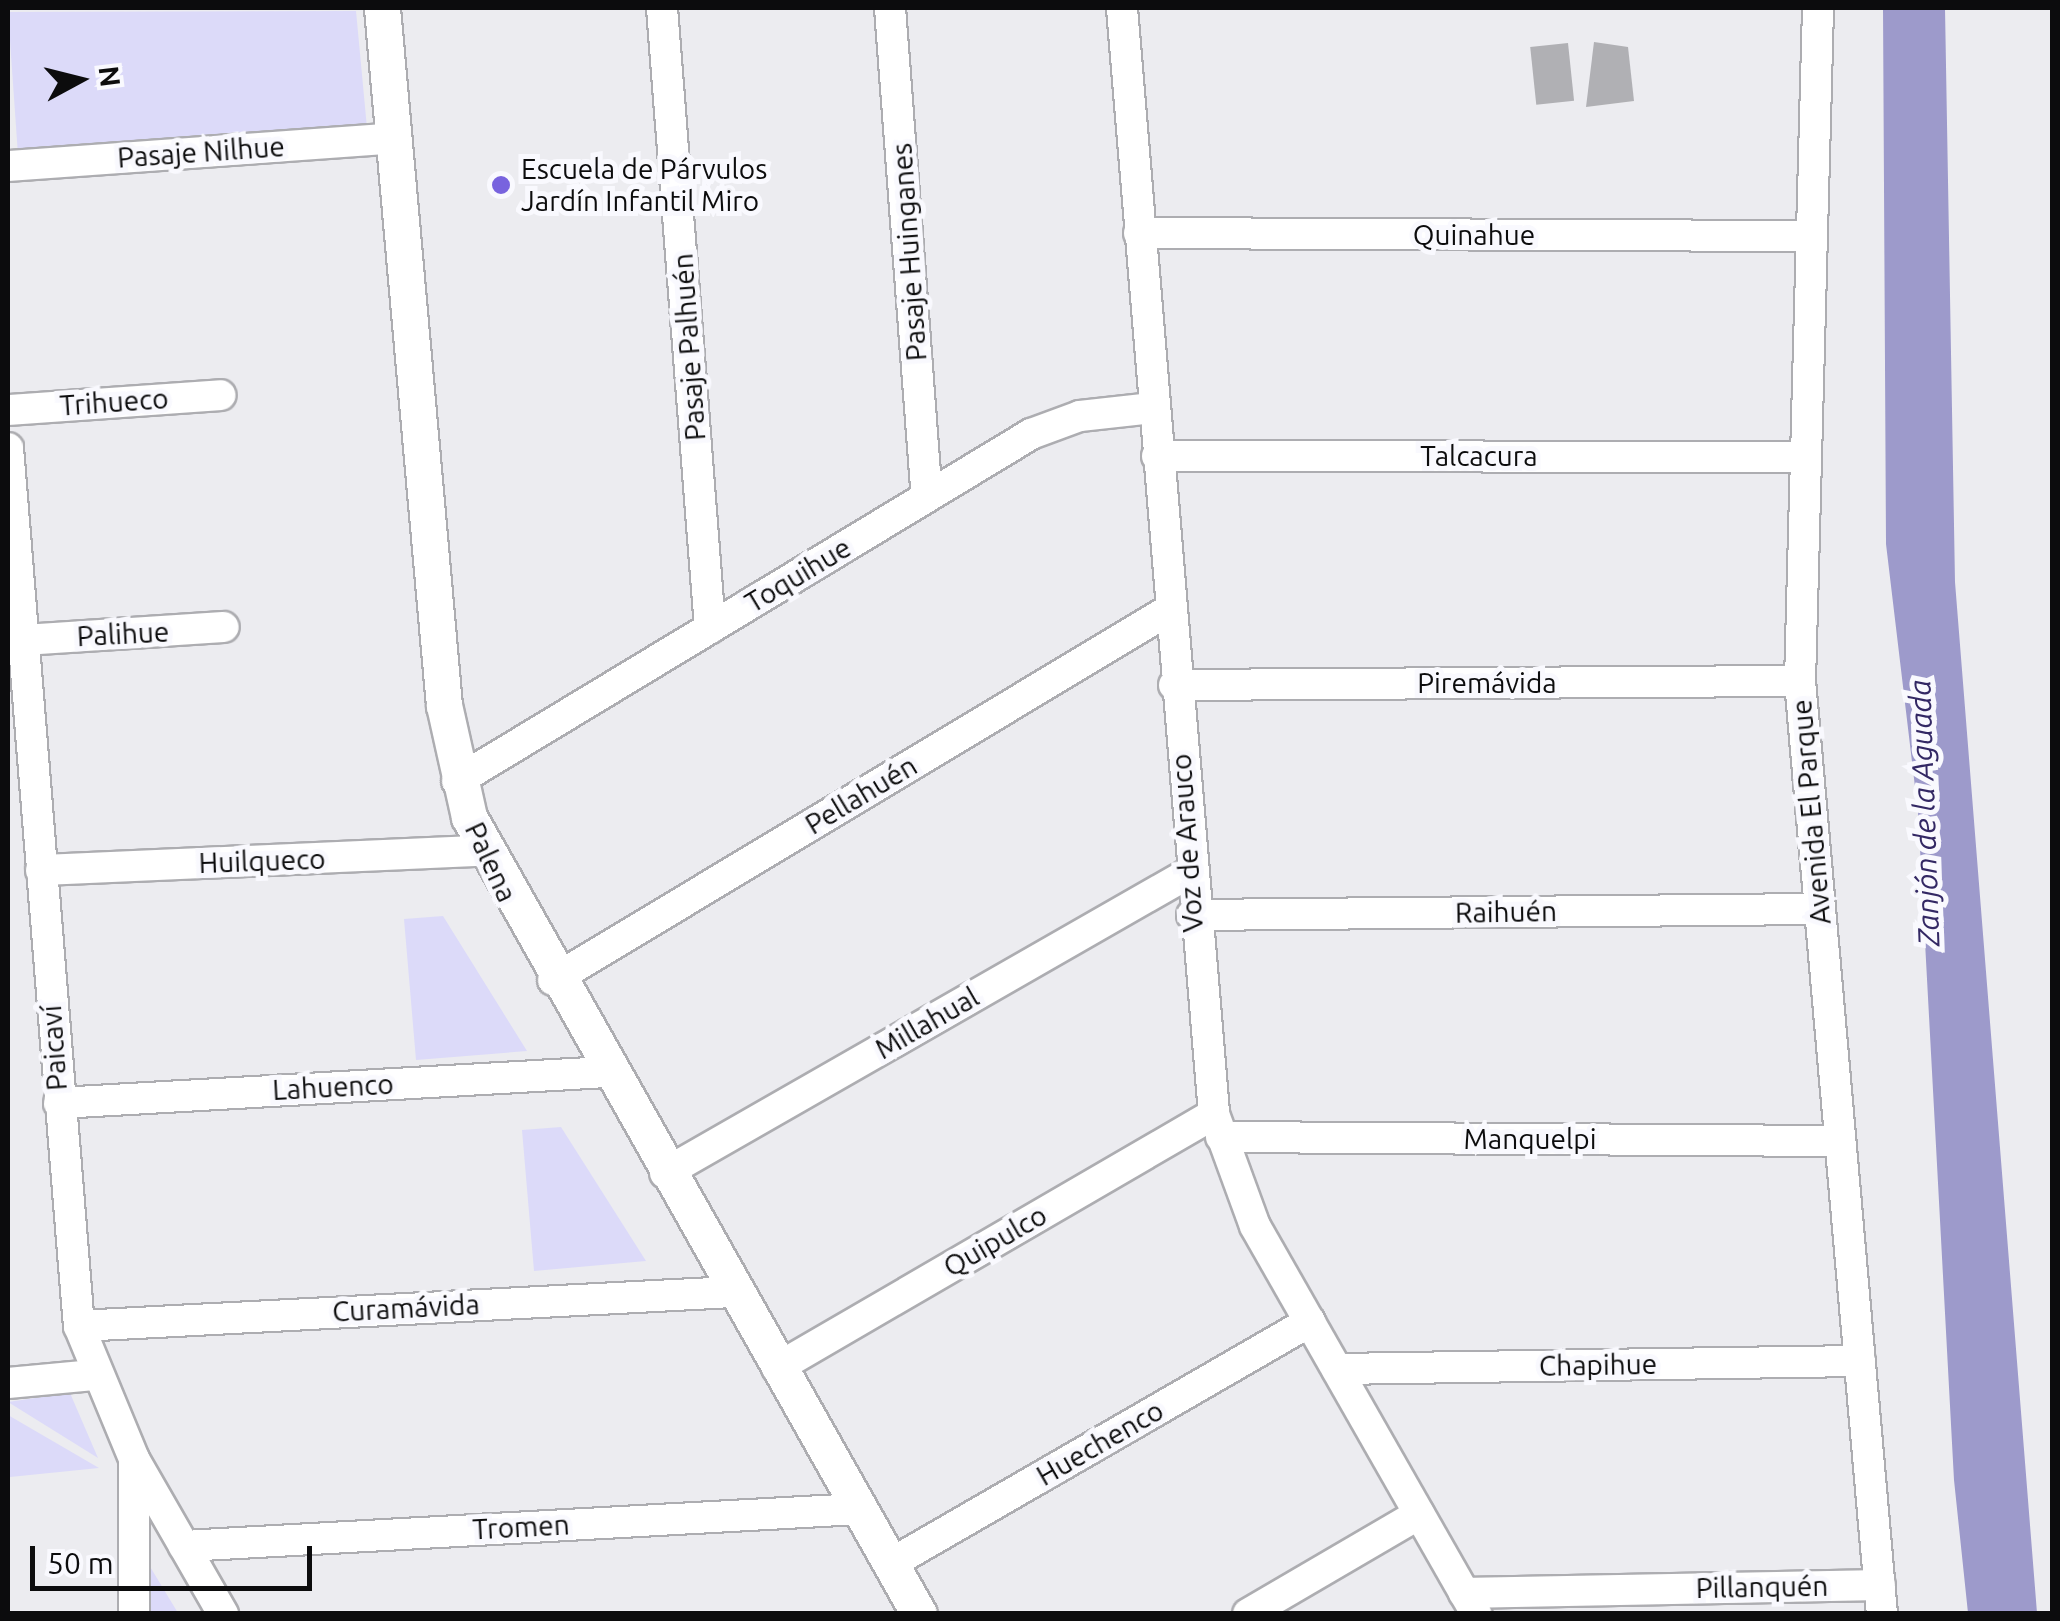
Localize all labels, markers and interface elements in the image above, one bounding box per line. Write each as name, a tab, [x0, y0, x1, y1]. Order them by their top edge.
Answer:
north arrow	[30, 30, 130, 130]
text: N	[94, 64, 127, 89]
street label: Pasaje Nilhue	[116, 129, 286, 175]
street label: Pasaje Huinganes	[885, 142, 933, 362]
place label: Escuela de Párvulos Jardín Infantil Miro	[521, 152, 767, 218]
marker: Escuela de Párvulos Jardín Infantil Miro	[490, 174, 512, 196]
street label: Quinahue	[1413, 218, 1535, 252]
street label: Pasaje Palhuén	[666, 252, 712, 442]
street label: Trihueco	[59, 381, 169, 423]
street label: Talcacura	[1420, 439, 1538, 473]
street label: Toquihue	[739, 530, 857, 620]
street label: Palihue	[76, 615, 170, 653]
street label: Piremávida	[1417, 666, 1557, 700]
water label: Zanjón de la Aguada	[1901, 679, 1947, 947]
street label: Avenida El Parque	[1784, 698, 1838, 926]
street label: Pellahuén	[799, 749, 923, 841]
street label: Voz de Arauco	[1164, 753, 1210, 933]
street label: Palena	[458, 817, 524, 907]
street label: Huilqueco	[198, 842, 326, 880]
street label: Raihuén	[1455, 894, 1557, 930]
street label: Millahual	[869, 980, 985, 1066]
street label: Paicaví	[34, 1004, 74, 1092]
street label: Lahuenco	[272, 1067, 394, 1107]
street label: Manquelpi	[1463, 1122, 1597, 1156]
street label: Quipulco	[937, 1198, 1053, 1284]
street label: Curamávida	[331, 1287, 481, 1329]
street label: Chapihue	[1539, 1347, 1657, 1383]
street label: Huechenco	[1031, 1393, 1169, 1493]
street label: Tromen	[472, 1508, 570, 1546]
scale bar	[35, 1526, 318, 1588]
text: 50 m	[47, 1546, 114, 1580]
street label: Pillanquén	[1695, 1569, 1829, 1605]

